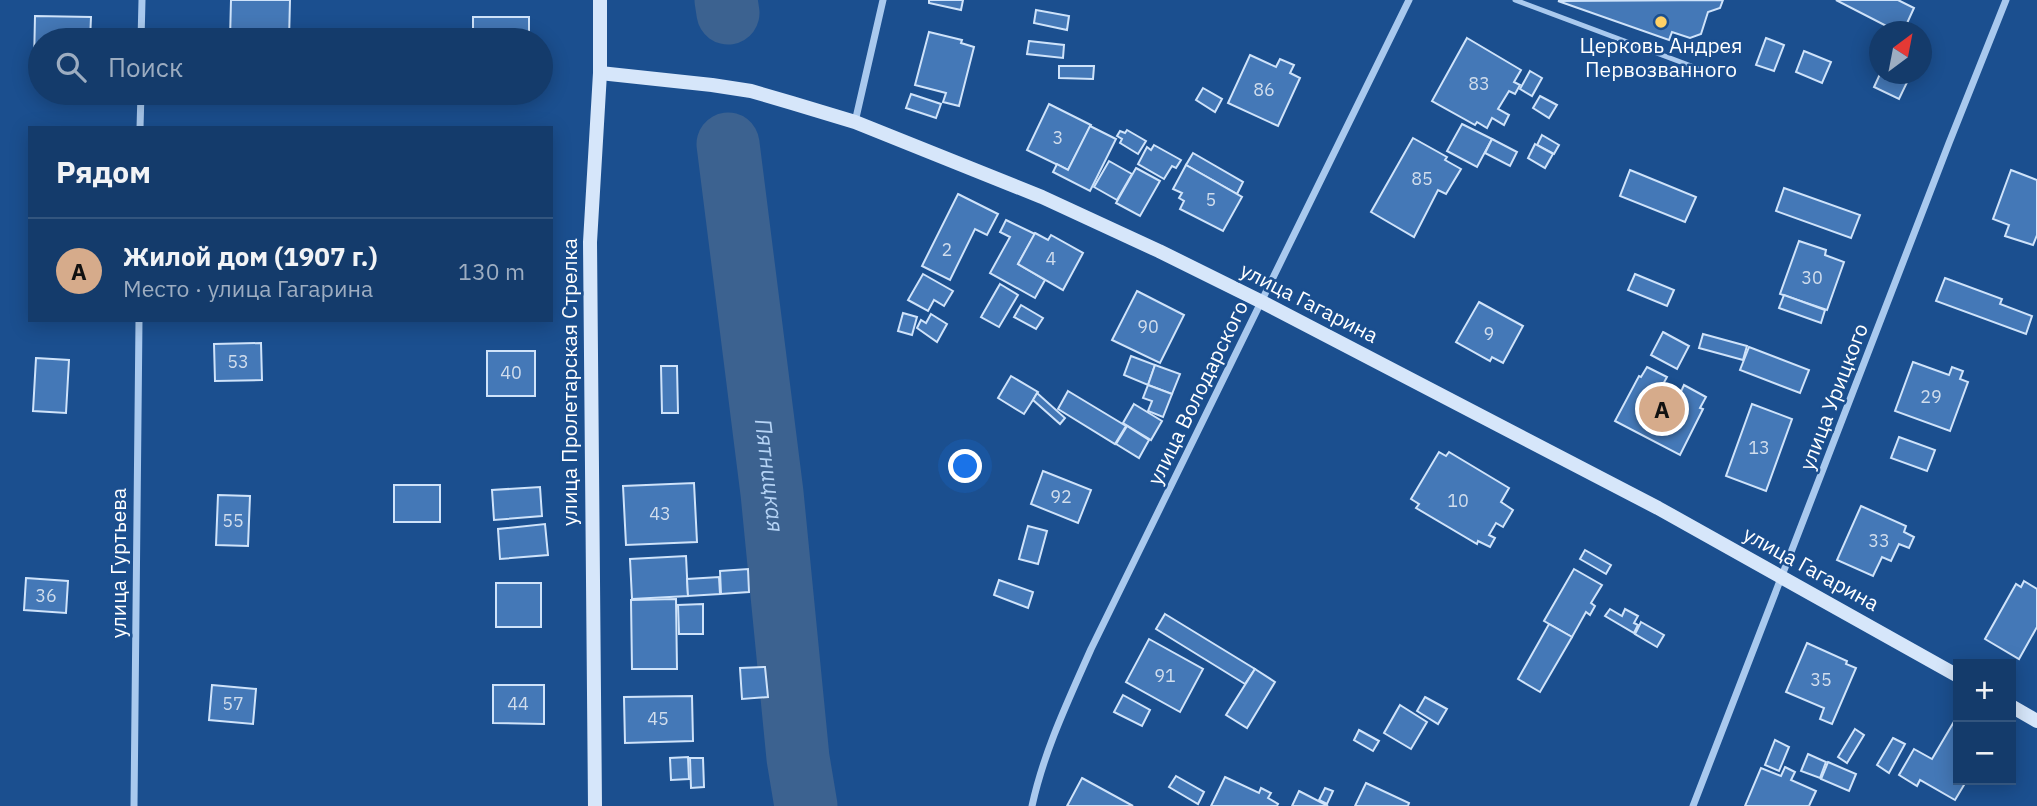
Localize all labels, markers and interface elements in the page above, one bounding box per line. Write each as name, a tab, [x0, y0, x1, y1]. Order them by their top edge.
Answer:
marker: Церковь Андрея Первозванного	[1653, 14, 1669, 30]
north arrow	[1869, 21, 1932, 84]
search box	[28, 28, 553, 105]
place label: Церковь Андрея Первозванного	[1580, 31, 1742, 83]
icon: search	[52, 48, 90, 86]
text: Поиск	[108, 50, 183, 84]
house number: 83	[1468, 72, 1490, 95]
house number: 86	[1253, 78, 1275, 101]
house number: 3	[1053, 126, 1063, 149]
text: Рядом	[56, 152, 151, 191]
house number: 85	[1411, 167, 1433, 190]
house number: 5	[1206, 188, 1216, 211]
street label: улица Пролетарская Стрелка	[555, 238, 583, 526]
house number: 2	[942, 238, 952, 261]
text: Жилой дом (1907 г.)	[123, 239, 377, 273]
house number: 4	[1046, 247, 1057, 270]
street label: улица Гагарина	[1236, 255, 1383, 349]
text: A	[71, 256, 87, 286]
text: 130 m	[458, 256, 525, 286]
house number: 30	[1801, 266, 1823, 289]
text: Место · улица Гагарина	[123, 273, 373, 303]
street label: улица Володарского	[1140, 296, 1254, 490]
house number: 90	[1137, 315, 1159, 338]
street label: улица Урицкого	[1792, 319, 1874, 474]
house number: 9	[1484, 322, 1494, 345]
house number: 53	[227, 350, 249, 373]
house number: 40	[500, 361, 522, 384]
pin: A	[1639, 383, 1685, 435]
house number: 29	[1920, 385, 1942, 408]
water label: Пятницкая	[749, 417, 792, 533]
house number: 13	[1748, 436, 1770, 459]
your location	[948, 449, 982, 483]
house number: 92	[1050, 485, 1072, 508]
street label: улица Гуртьева	[104, 488, 132, 638]
house number: 10	[1447, 489, 1469, 512]
house number: 43	[649, 502, 671, 525]
house number: 55	[222, 509, 244, 532]
street label: улица Гагарина	[1739, 519, 1884, 617]
house number: 33	[1868, 529, 1890, 552]
house number: 36	[35, 584, 57, 607]
map controls	[1953, 659, 2016, 785]
button: +	[1953, 659, 2016, 722]
house number: 91	[1154, 664, 1176, 687]
house number: 35	[1810, 668, 1832, 691]
house number: 57	[222, 692, 244, 715]
house number: 44	[507, 692, 529, 715]
house number: 45	[647, 707, 669, 730]
button: −	[1953, 722, 2016, 785]

